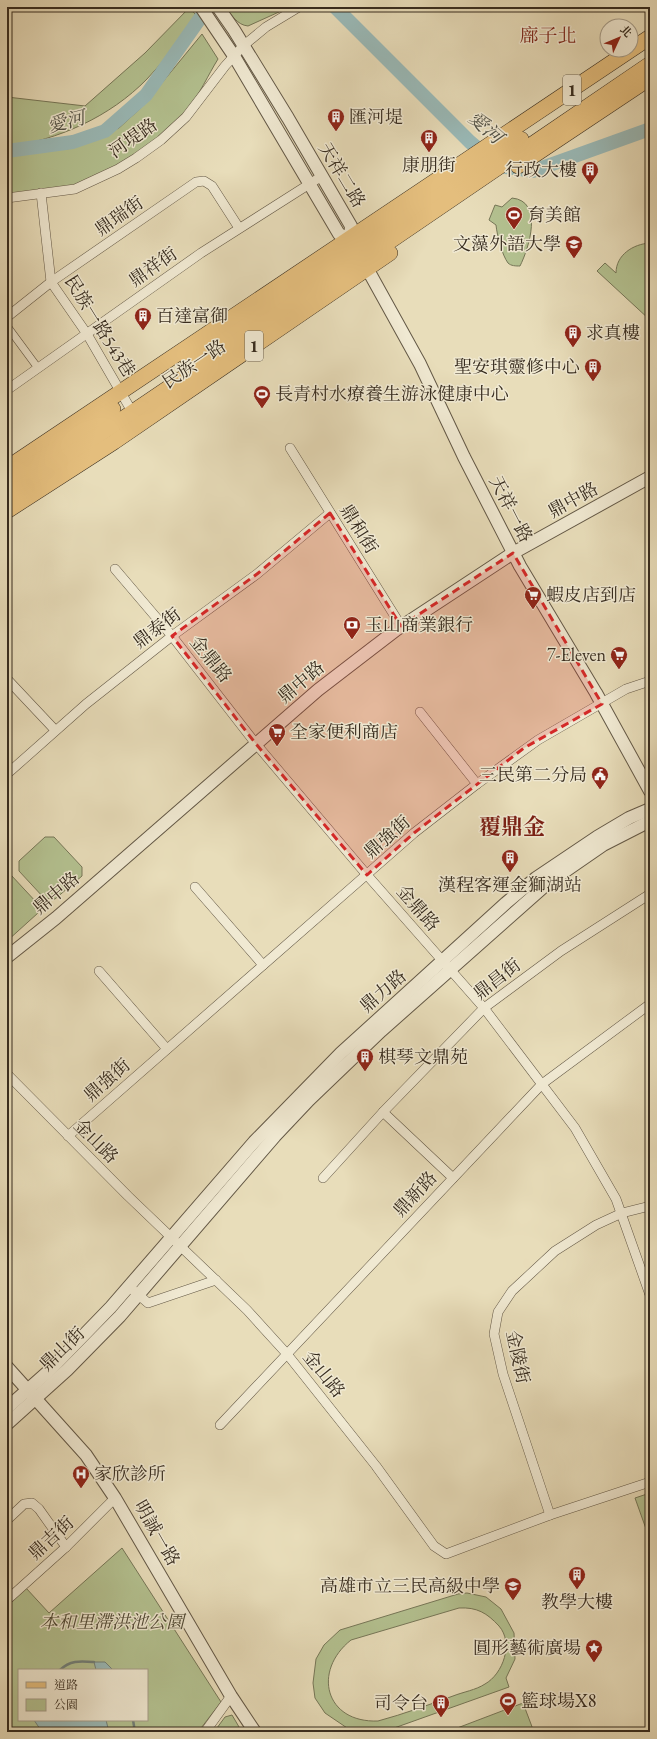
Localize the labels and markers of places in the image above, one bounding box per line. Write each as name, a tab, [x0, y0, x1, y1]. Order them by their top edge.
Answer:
place label: 匯河堤	[349, 105, 403, 128]
building icon: 匯河堤	[326, 107, 346, 132]
building icon: 康朋街	[419, 128, 439, 153]
place label: 康朋街	[402, 153, 456, 176]
place label: 行政大樓	[505, 158, 577, 181]
building icon: 行政大樓	[580, 160, 600, 185]
place label: 育美館	[527, 203, 581, 226]
sports icon: 育美館	[504, 205, 524, 230]
place label: 文藻外語大學	[453, 232, 561, 255]
school or university icon: 文藻外語大學	[564, 234, 584, 259]
place label: 百達富御	[156, 304, 228, 327]
building icon: 百達富御	[133, 306, 153, 331]
place label: 求真樓	[586, 321, 640, 344]
building icon: 求真樓	[563, 323, 583, 348]
place label: 聖安琪靈修中心	[454, 355, 580, 378]
building icon: 聖安琪靈修中心	[583, 357, 603, 382]
place label: 長青村水療養生游泳健康中心	[275, 382, 509, 405]
sports icon: 長青村水療養生游泳健康中心	[252, 384, 272, 409]
place label: 蝦皮店到店	[546, 583, 636, 606]
supermarket icon: 蝦皮店到店	[523, 585, 543, 610]
place label: 玉山商業銀行	[365, 613, 473, 636]
bank icon: 玉山商業銀行	[342, 615, 362, 640]
place label: 7-Eleven	[547, 643, 606, 666]
supermarket icon: 7-Eleven	[609, 645, 629, 670]
place label: 全家便利商店	[290, 720, 398, 743]
supermarket icon: 全家便利商店	[267, 722, 287, 747]
place label: 三民第二分局	[479, 763, 587, 786]
public building icon: 三民第二分局	[590, 765, 610, 790]
building icon: 漢程客運金獅湖站	[500, 848, 520, 873]
place label: 漢程客運金獅湖站	[438, 873, 582, 896]
place label: 棋琴文鼎苑	[378, 1045, 468, 1068]
building icon: 棋琴文鼎苑	[355, 1047, 375, 1072]
place label: 家欣診所	[94, 1462, 166, 1485]
hospital icon: 家欣診所	[71, 1464, 91, 1489]
building icon: 教學大樓	[567, 1565, 587, 1590]
place label: 高雄市立三民高級中學	[320, 1574, 500, 1597]
school or university icon: 高雄市立三民高級中學	[503, 1576, 523, 1601]
place label: 教學大樓	[541, 1590, 613, 1613]
place label: 圓形藝術廣場	[473, 1636, 581, 1659]
place icon: 圓形藝術廣場	[584, 1638, 604, 1663]
place label: 籃球場X8	[521, 1689, 596, 1712]
place label: 司令台	[374, 1691, 428, 1714]
sports icon: 籃球場X8	[498, 1691, 518, 1716]
building icon: 司令台	[431, 1693, 451, 1718]

